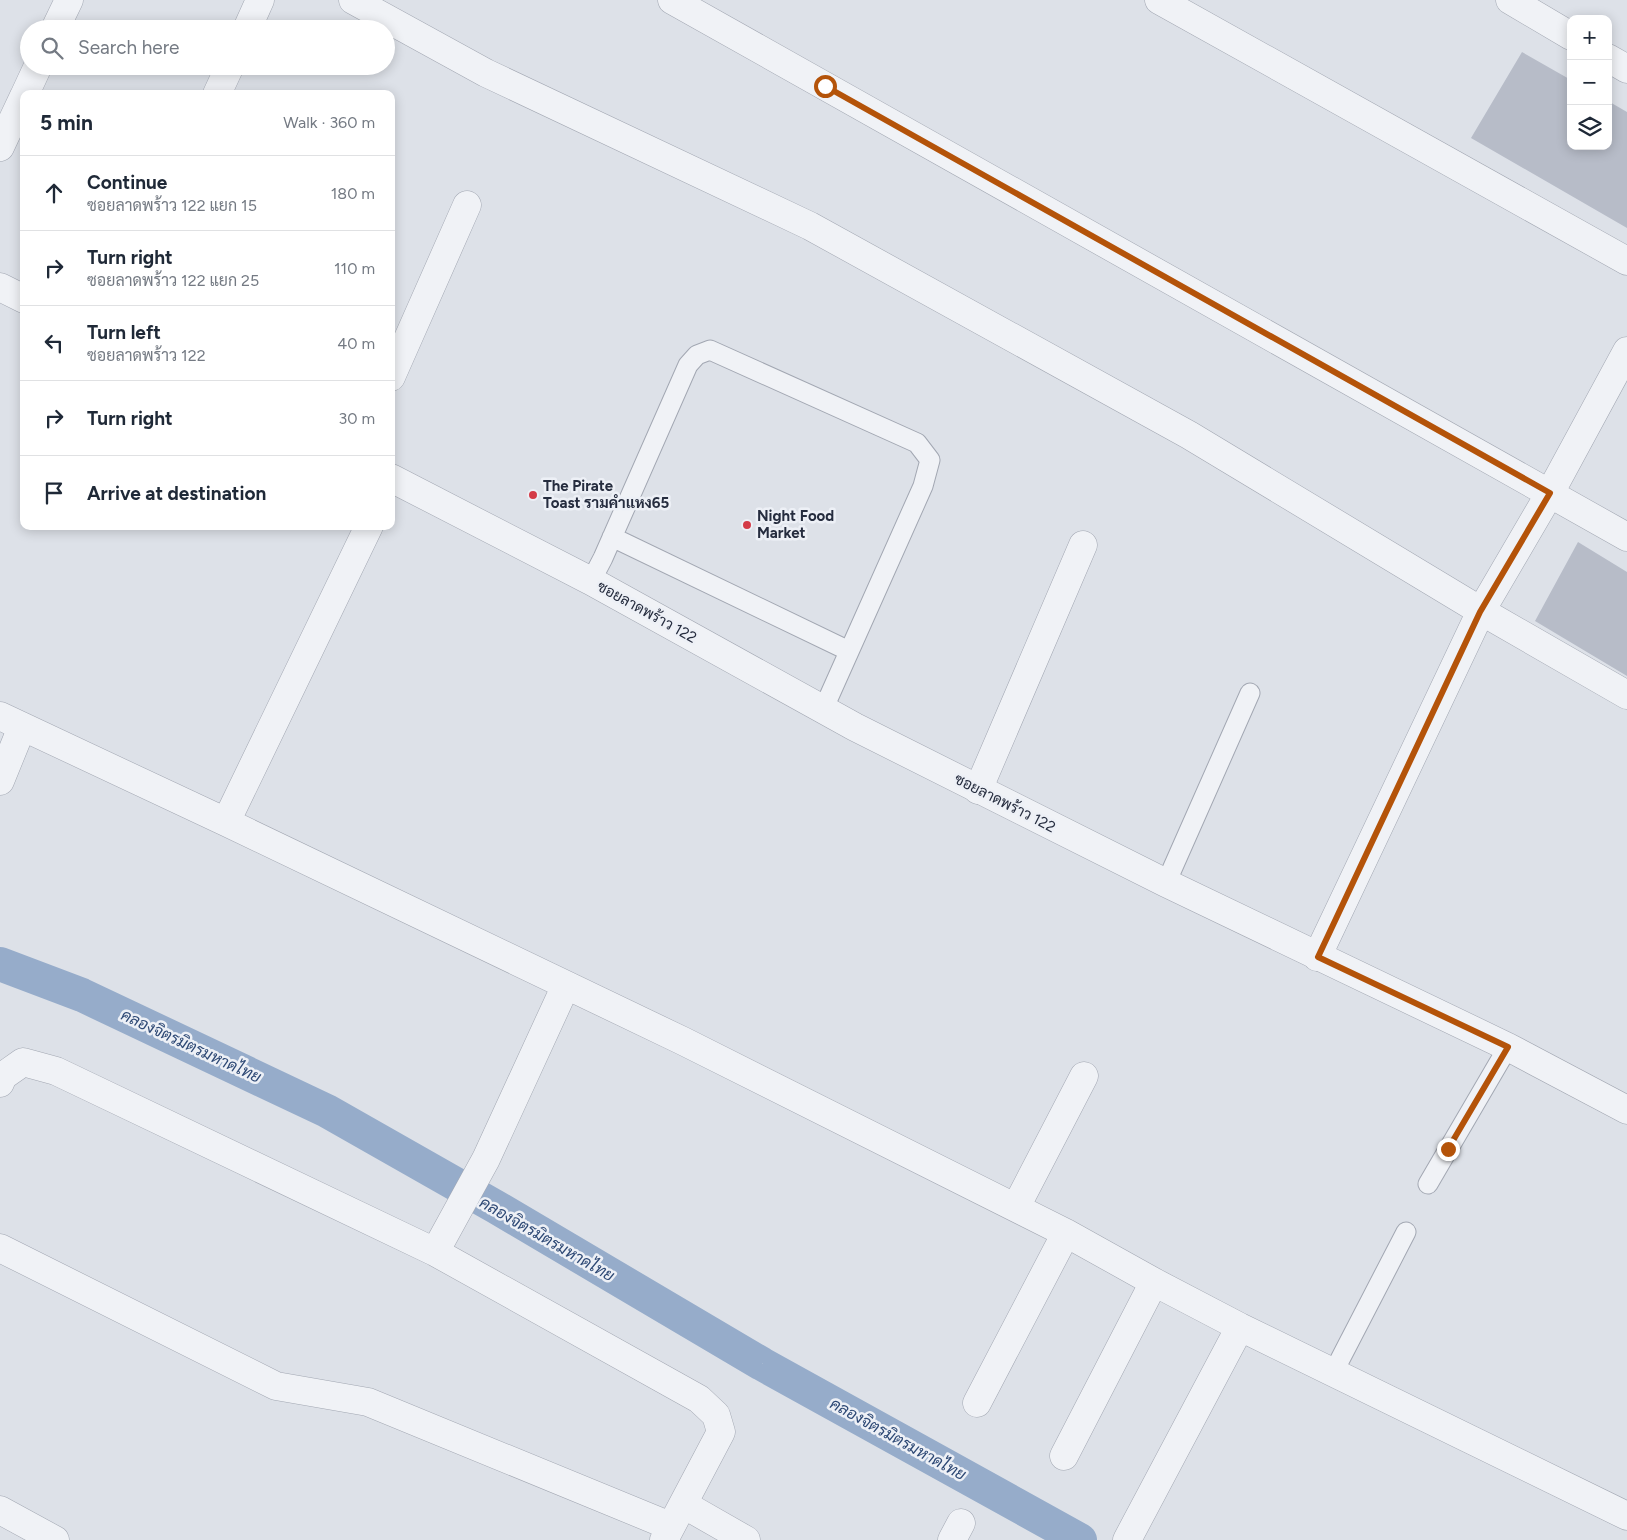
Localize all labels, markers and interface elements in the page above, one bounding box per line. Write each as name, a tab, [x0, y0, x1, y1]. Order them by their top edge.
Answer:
map controls	[1567, 15, 1612, 150]
button: +	[1567, 15, 1612, 60]
search box	[20, 20, 395, 75]
icon: search	[38, 34, 66, 62]
text: Search here	[78, 36, 180, 59]
button: −	[1567, 60, 1612, 105]
route start	[814, 75, 837, 98]
button: layers	[1567, 105, 1612, 150]
text: 5 min	[40, 110, 93, 135]
text: Walk · 360 m	[283, 113, 375, 132]
text: Continue	[87, 171, 167, 194]
icon: ahead	[40, 179, 68, 207]
text: 180 m	[331, 184, 375, 203]
text: ซอยลาดพร้าว 122 แยก 15	[87, 196, 257, 215]
text: Turn right	[87, 246, 173, 269]
icon: right	[40, 254, 68, 282]
text: 110 m	[334, 259, 375, 278]
text: ซอยลาดพร้าว 122 แยก 25	[87, 271, 259, 290]
text: Turn left	[87, 321, 161, 344]
icon: left	[40, 329, 68, 357]
text: 40 m	[337, 334, 375, 353]
text: ซอยลาดพร้าว 122	[87, 346, 206, 365]
icon: right	[40, 404, 68, 432]
text: Turn right	[87, 407, 173, 430]
text: 30 m	[338, 409, 375, 428]
place label: The Pirate Toast รามคำแหง65	[543, 477, 669, 512]
icon: arrive	[40, 479, 68, 507]
text: Arrive at destination	[87, 482, 266, 505]
marker: The Pirate Toast รามคำแหง65	[527, 489, 539, 501]
place label: Night Food Market	[757, 507, 834, 542]
marker: Night Food Market	[741, 519, 753, 531]
street label: ซอยลาดพร้าว 122	[594, 576, 700, 647]
street label: ซอยลาดพร้าว 122	[951, 769, 1059, 836]
water label: คลองจิตรมิตรมหาดไทย	[118, 1003, 265, 1087]
route end	[1437, 1138, 1460, 1161]
water label: คลองจิตรมิตรมหาดไทย	[476, 1191, 619, 1285]
water label: คลองจิตรมิตรมหาดไทย	[827, 1392, 970, 1484]

